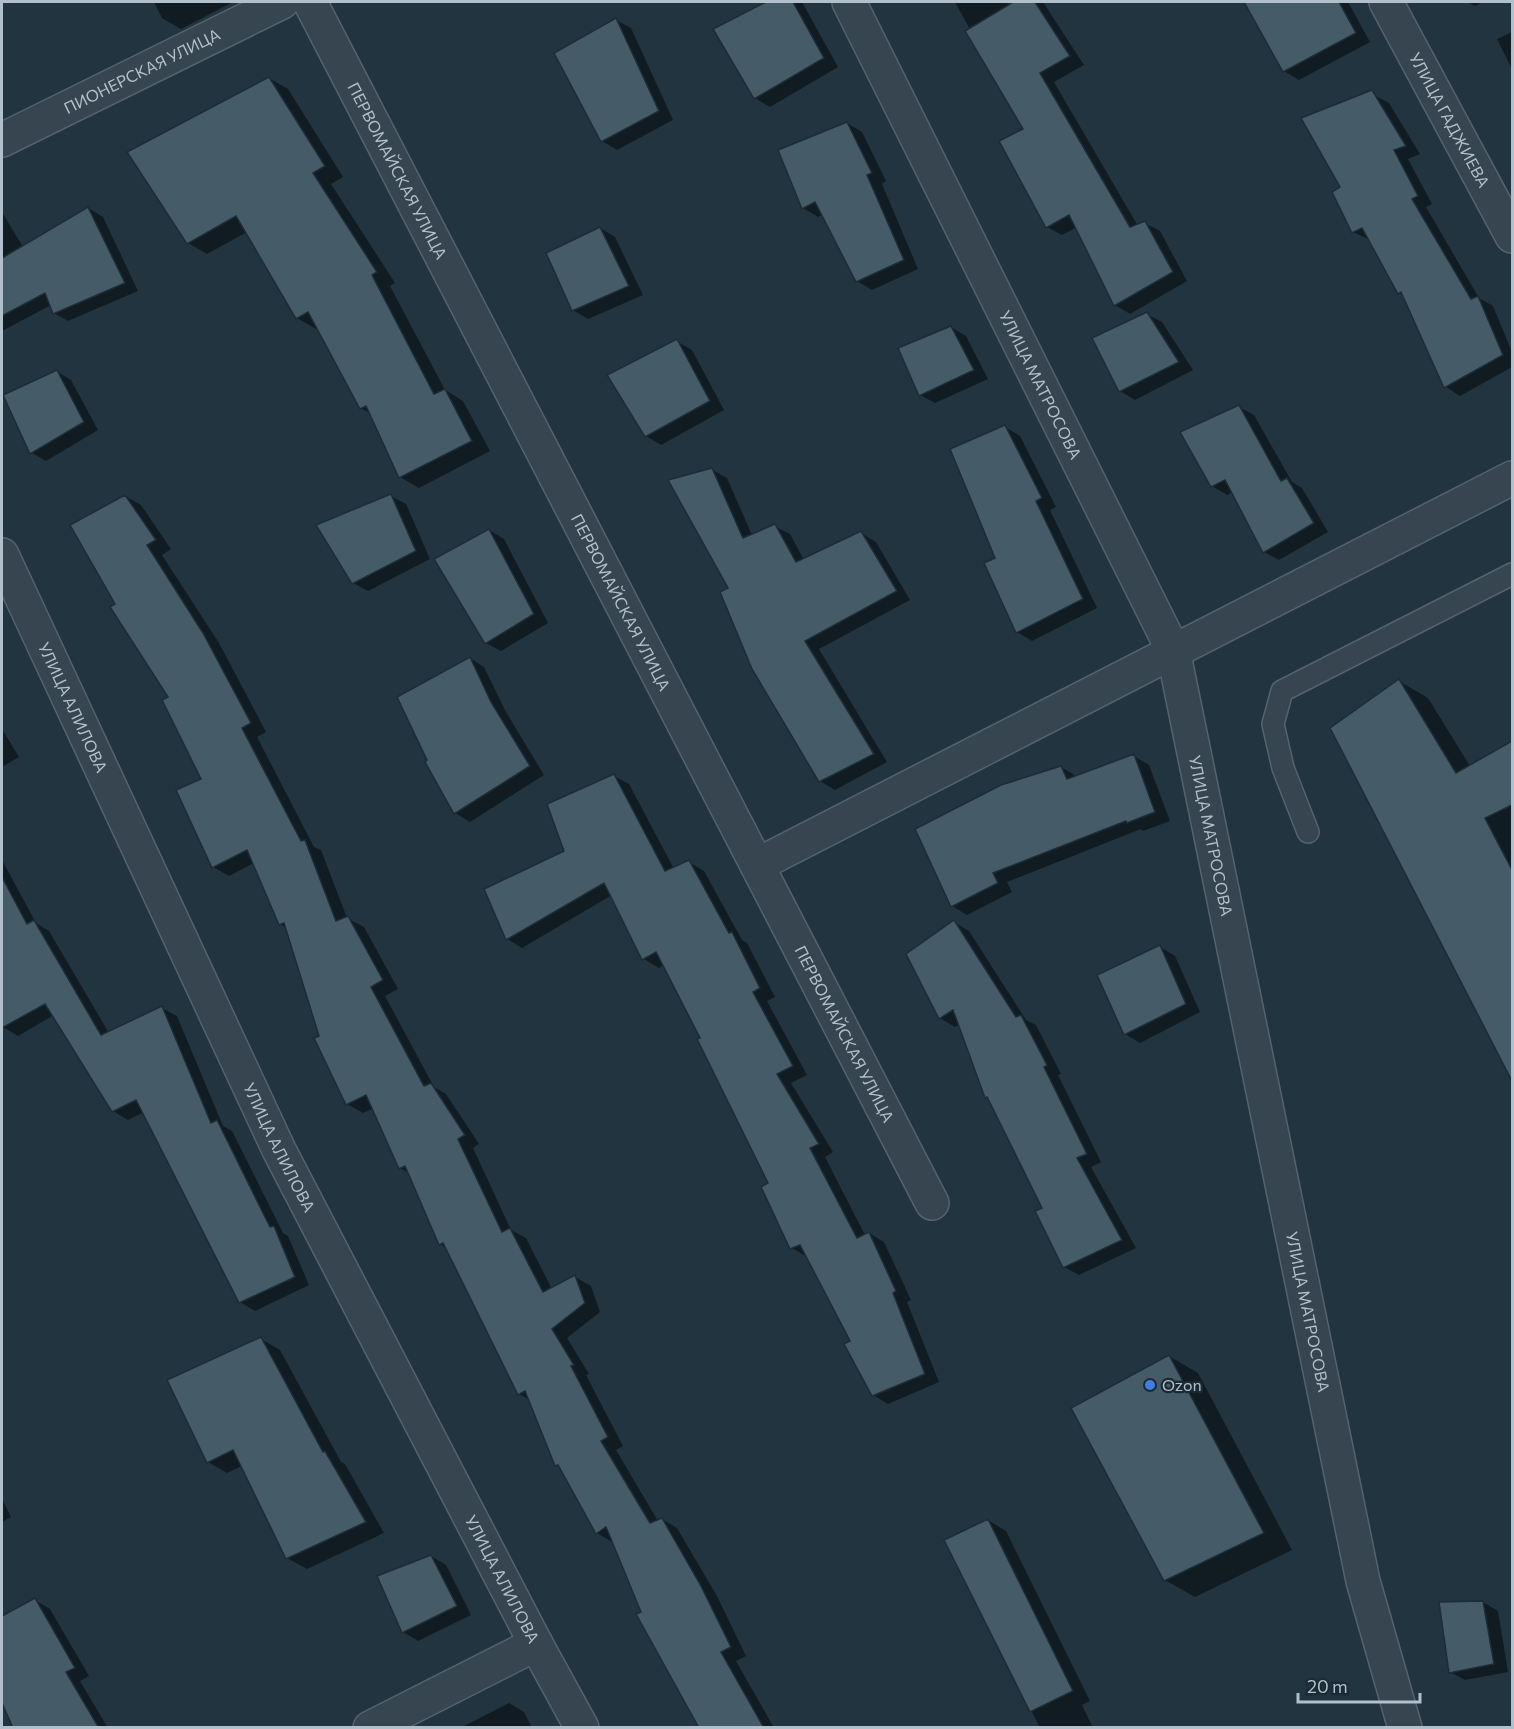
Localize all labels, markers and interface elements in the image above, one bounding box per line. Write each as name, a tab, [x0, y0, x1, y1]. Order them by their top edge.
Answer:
street label: ПИОНЕРСКАЯ УЛИЦА	[60, 24, 223, 117]
street label: УЛИЦА ГАДЖИЕВА	[1406, 49, 1494, 191]
street label: ПЕРВОМАЙСКАЯ УЛИЦА	[344, 79, 451, 262]
street label: УЛИЦА МАТРОСОВА	[996, 307, 1086, 462]
street label: ПЕРВОМАЙСКАЯ УЛИЦА	[568, 510, 675, 694]
street label: УЛИЦА АЛИЛОВА	[35, 639, 112, 775]
street label: УЛИЦА МАТРОСОВА	[1186, 754, 1237, 918]
street label: ПЕРВОМАЙСКАЯ УЛИЦА	[791, 942, 898, 1125]
street label: УЛИЦА АЛИЛОВА	[240, 1080, 319, 1215]
street label: УЛИЦА МАТРОСОВА	[1283, 1230, 1334, 1394]
place label: Ozon	[1162, 1375, 1202, 1394]
marker: Ozon	[1143, 1378, 1157, 1392]
street label: УЛИЦА АЛИЛОВА	[462, 1512, 544, 1646]
scale bar	[1298, 1666, 1420, 1704]
text: 20 m	[1307, 1675, 1348, 1697]

